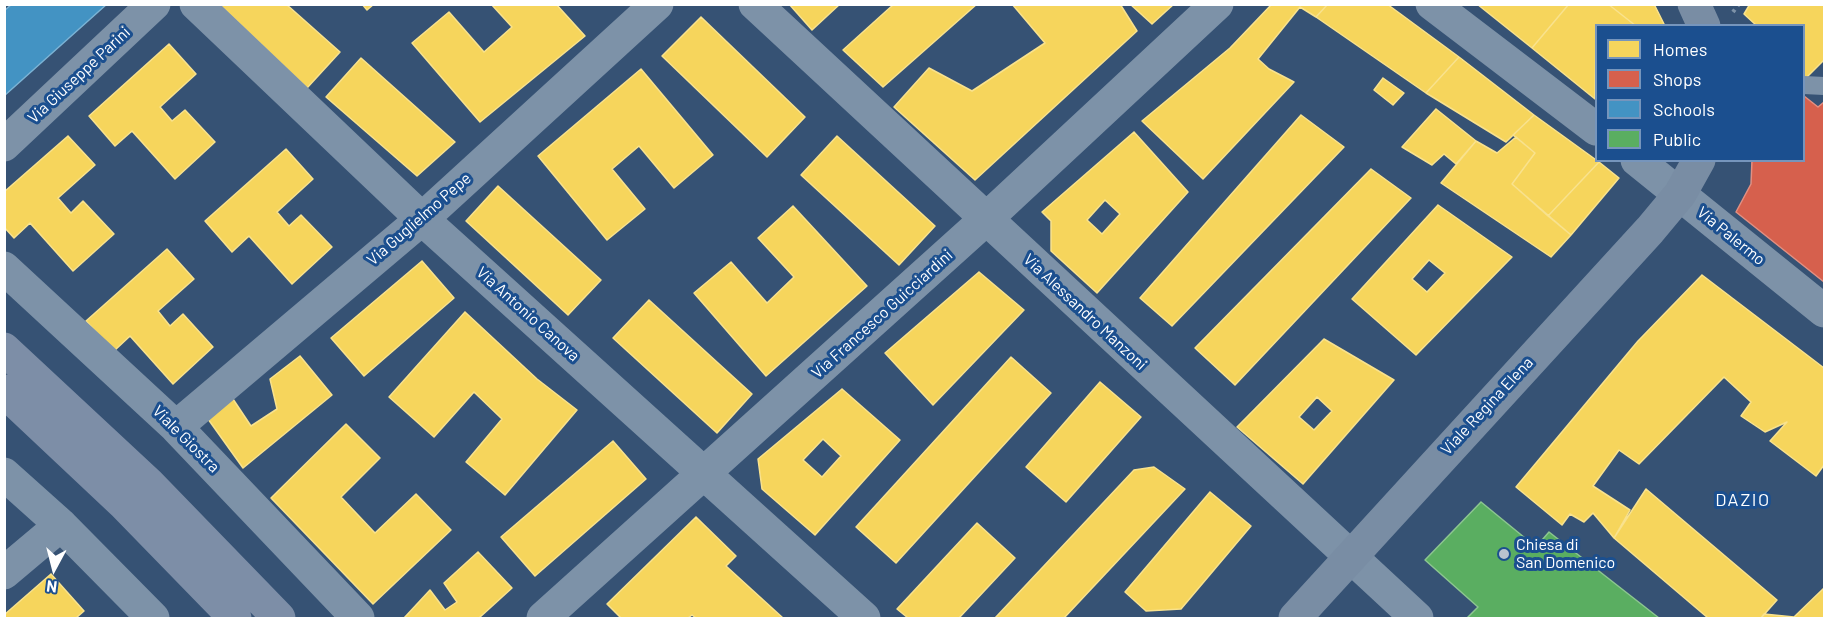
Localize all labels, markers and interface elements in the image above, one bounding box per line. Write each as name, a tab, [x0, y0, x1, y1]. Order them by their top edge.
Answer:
street label: Via Giuseppe Parini	[24, 23, 134, 127]
legend	[1595, 24, 1805, 162]
text: Homes	[1653, 38, 1707, 60]
text: Shops	[1653, 68, 1702, 90]
text: Schools	[1653, 98, 1715, 120]
text: Public	[1653, 128, 1701, 150]
street label: Via Guglielmo Pepe	[363, 169, 475, 269]
street label: Via Palermo	[1693, 203, 1769, 269]
street label: Via Francesco Guicciardini	[807, 246, 957, 382]
street label: Via Alessandro Manzoni	[1019, 250, 1151, 374]
street label: Via Antonio Canova	[472, 263, 584, 365]
street label: Viale Regina Elena	[1437, 353, 1537, 459]
street label: Viale Giostra	[148, 401, 224, 477]
district label: DAZIO	[1715, 489, 1771, 511]
place label: Chiesa di San Domenico	[1516, 535, 1615, 573]
north arrow	[24, 539, 84, 599]
marker: Chiesa di San Domenico	[1497, 547, 1511, 561]
text: N	[45, 577, 58, 597]

